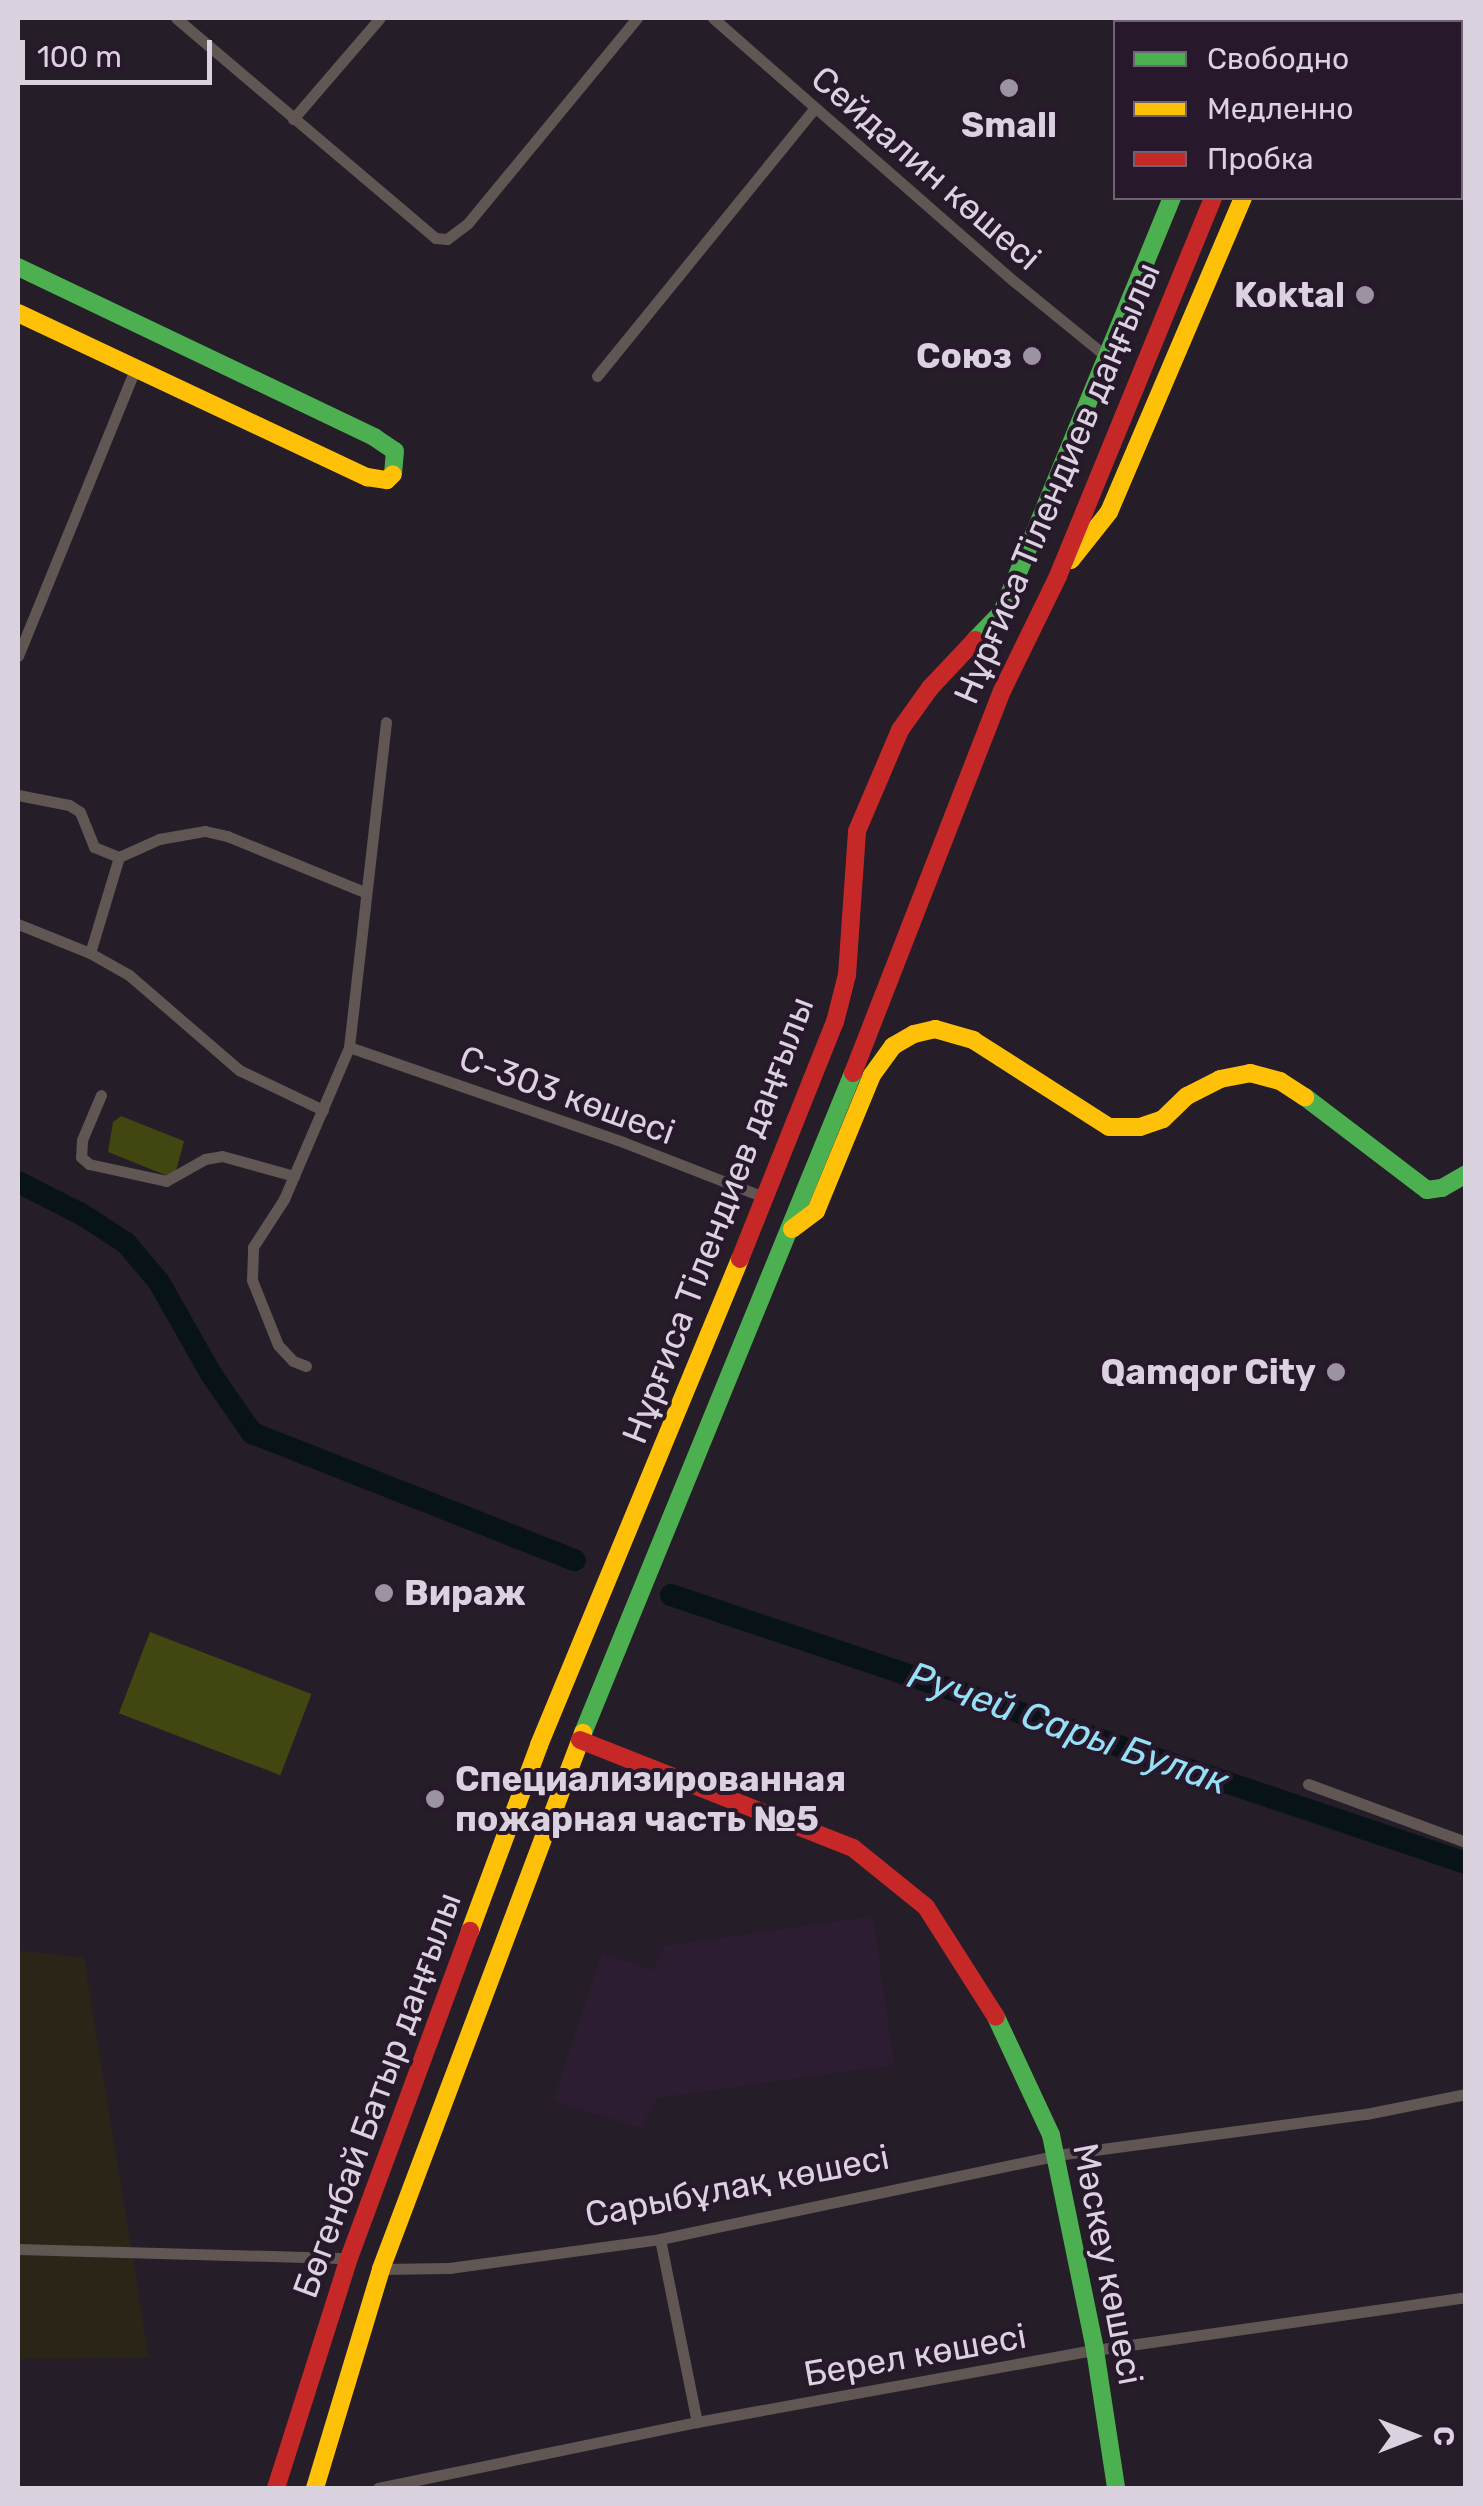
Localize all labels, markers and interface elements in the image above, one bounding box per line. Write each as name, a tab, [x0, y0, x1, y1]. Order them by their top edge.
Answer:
scale bar	[25, 20, 218, 82]
legend	[1113, 20, 1463, 200]
text: 100 m	[37, 39, 122, 75]
text: Свободно	[1207, 41, 1349, 77]
street label: Сейдалин көшесі	[803, 57, 1049, 279]
marker: Small	[998, 77, 1020, 99]
text: Медленно	[1207, 91, 1354, 127]
place label: Small	[961, 104, 1057, 146]
text: Пробка	[1207, 141, 1314, 177]
street label: Нұрғиса Тілендиев даңғылы	[945, 256, 1169, 710]
place label: Koktal	[1234, 274, 1345, 316]
marker: Koktal	[1354, 284, 1376, 306]
place label: Союз	[916, 335, 1012, 377]
marker: Союз	[1021, 345, 1043, 367]
street label: Нұрғиса Тілендиев даңғылы	[613, 991, 823, 1449]
street label: С-303 көшесі	[454, 1037, 680, 1153]
place label: Qamqor City	[1100, 1351, 1316, 1393]
marker: Qamqor City	[1325, 1361, 1347, 1383]
place label: Вираж	[404, 1572, 526, 1614]
marker: Вираж	[373, 1582, 395, 1604]
water label: Ручей Сары Булак	[902, 1653, 1234, 1805]
place label: Специализированная пожарная часть №5	[455, 1758, 846, 1840]
marker: Специализированная пожарная часть №5	[424, 1788, 446, 1810]
street label: Бөгенбай Батыр даңғылы	[284, 1887, 470, 2303]
street label: Сарыбұлақ көшесі	[581, 2136, 893, 2236]
street label: Мәскеу көшесі	[1064, 2140, 1152, 2388]
street label: Берел көшесі	[801, 2315, 1029, 2395]
north arrow	[1363, 2386, 1463, 2486]
text: С	[1427, 2426, 1460, 2446]

